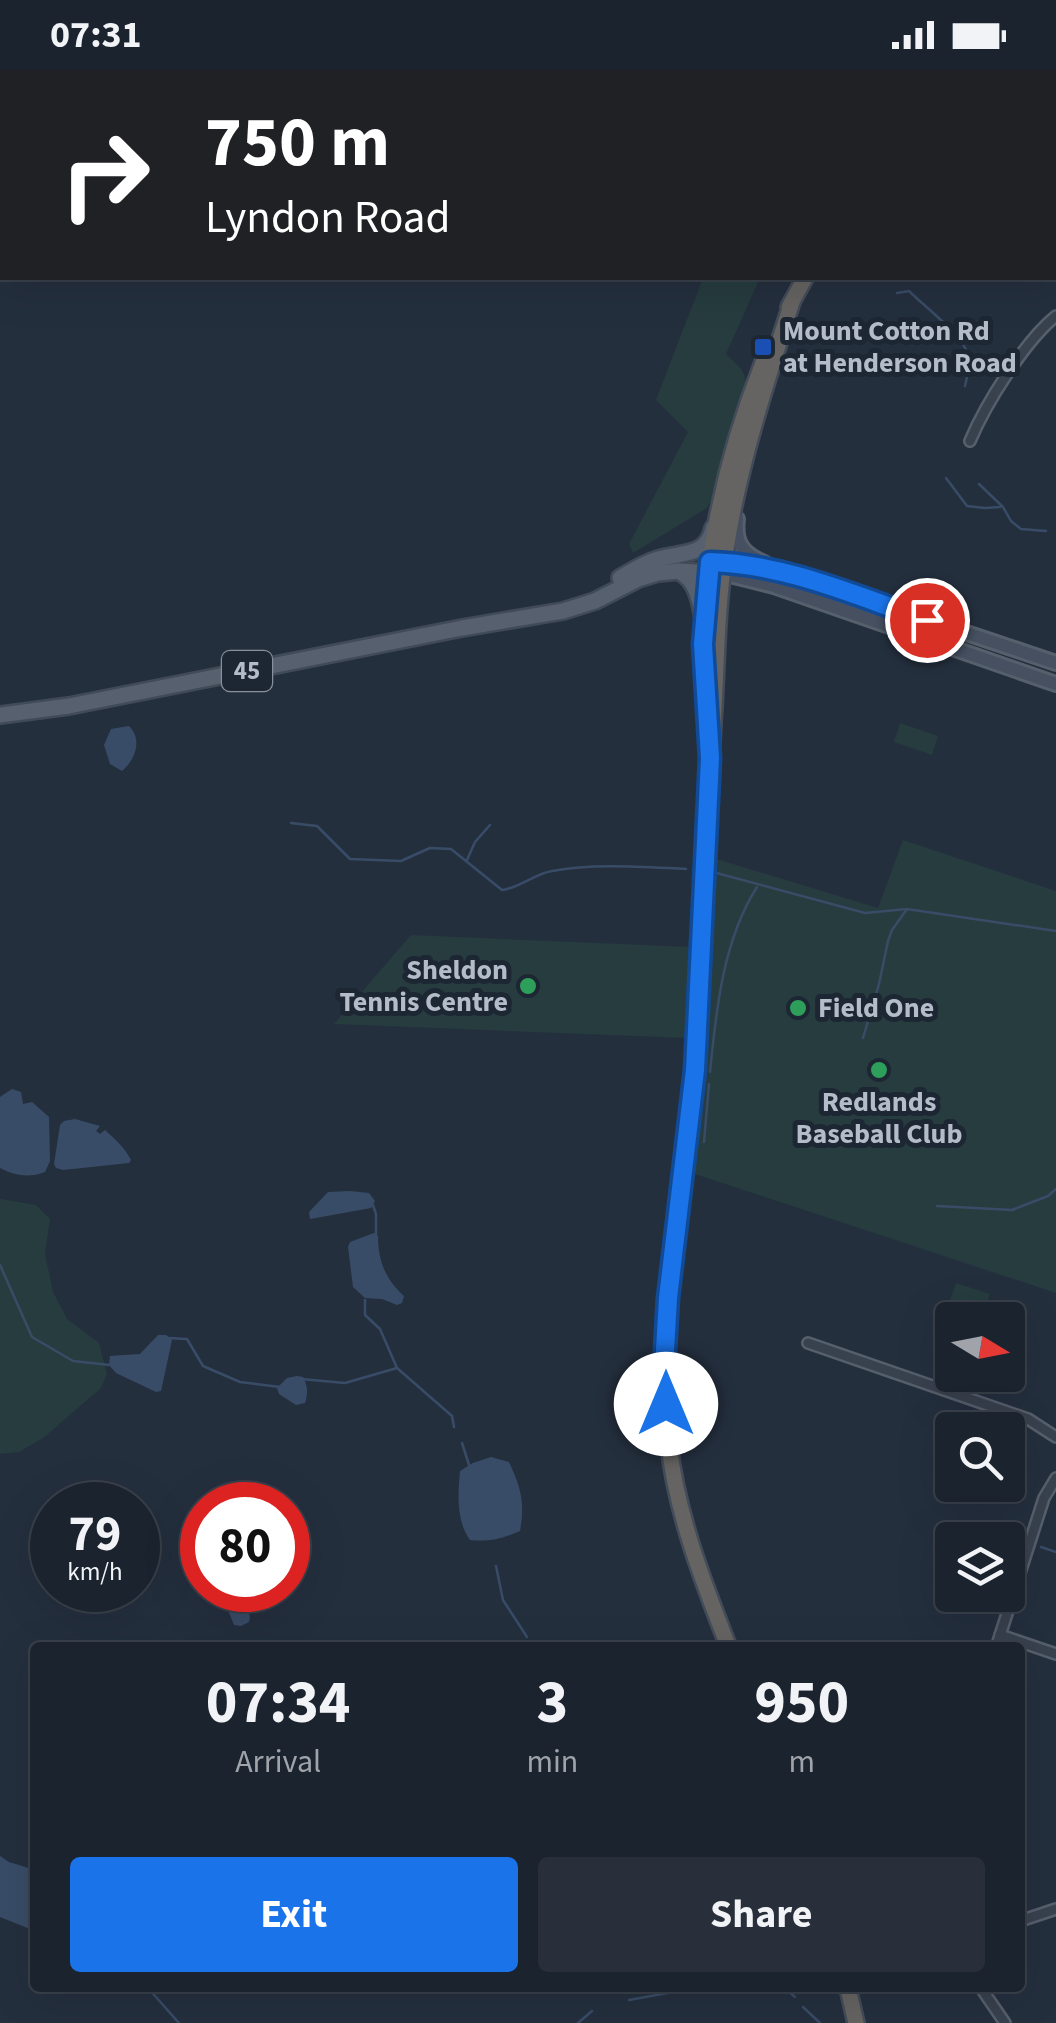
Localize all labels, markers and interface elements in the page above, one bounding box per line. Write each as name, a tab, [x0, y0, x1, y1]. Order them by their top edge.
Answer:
text: 07:31	[50, 8, 142, 62]
text: 750 m	[205, 93, 390, 193]
icon: right	[40, 110, 170, 240]
text: Lyndon Road	[205, 186, 450, 250]
place label: Mount Cotton Rd at Henderson Road	[783, 311, 1017, 383]
marker: Mount Cotton Rd at Henderson Road	[752, 336, 774, 358]
pin	[885, 578, 970, 663]
icon: arrive	[900, 593, 955, 648]
road number: 45	[222, 651, 272, 691]
place label: Sheldon Tennis Centre	[339, 950, 508, 1022]
marker: Sheldon Tennis Centre	[517, 975, 539, 997]
place label: Field One	[818, 988, 934, 1028]
marker: Field One	[787, 997, 809, 1019]
marker: Redlands Baseball Club	[868, 1059, 890, 1081]
place label: Redlands Baseball Club	[796, 1082, 962, 1154]
north arrow	[935, 1302, 1025, 1392]
map controls	[935, 1302, 1025, 1612]
position arrow	[614, 1352, 718, 1456]
button: search	[935, 1412, 1025, 1502]
speed limit sign: 80	[180, 1482, 310, 1612]
text: 79	[69, 1499, 121, 1570]
button: layers	[935, 1522, 1025, 1612]
text: km/h	[67, 1554, 123, 1590]
text: 07:34	[206, 1661, 351, 1746]
text: 3	[537, 1661, 568, 1746]
text: 950	[754, 1661, 849, 1746]
text: Arrival	[235, 1739, 321, 1785]
text: min	[526, 1739, 578, 1785]
text: m	[788, 1739, 815, 1785]
button: Exit	[70, 1857, 518, 1972]
button: Share	[538, 1857, 985, 1972]

